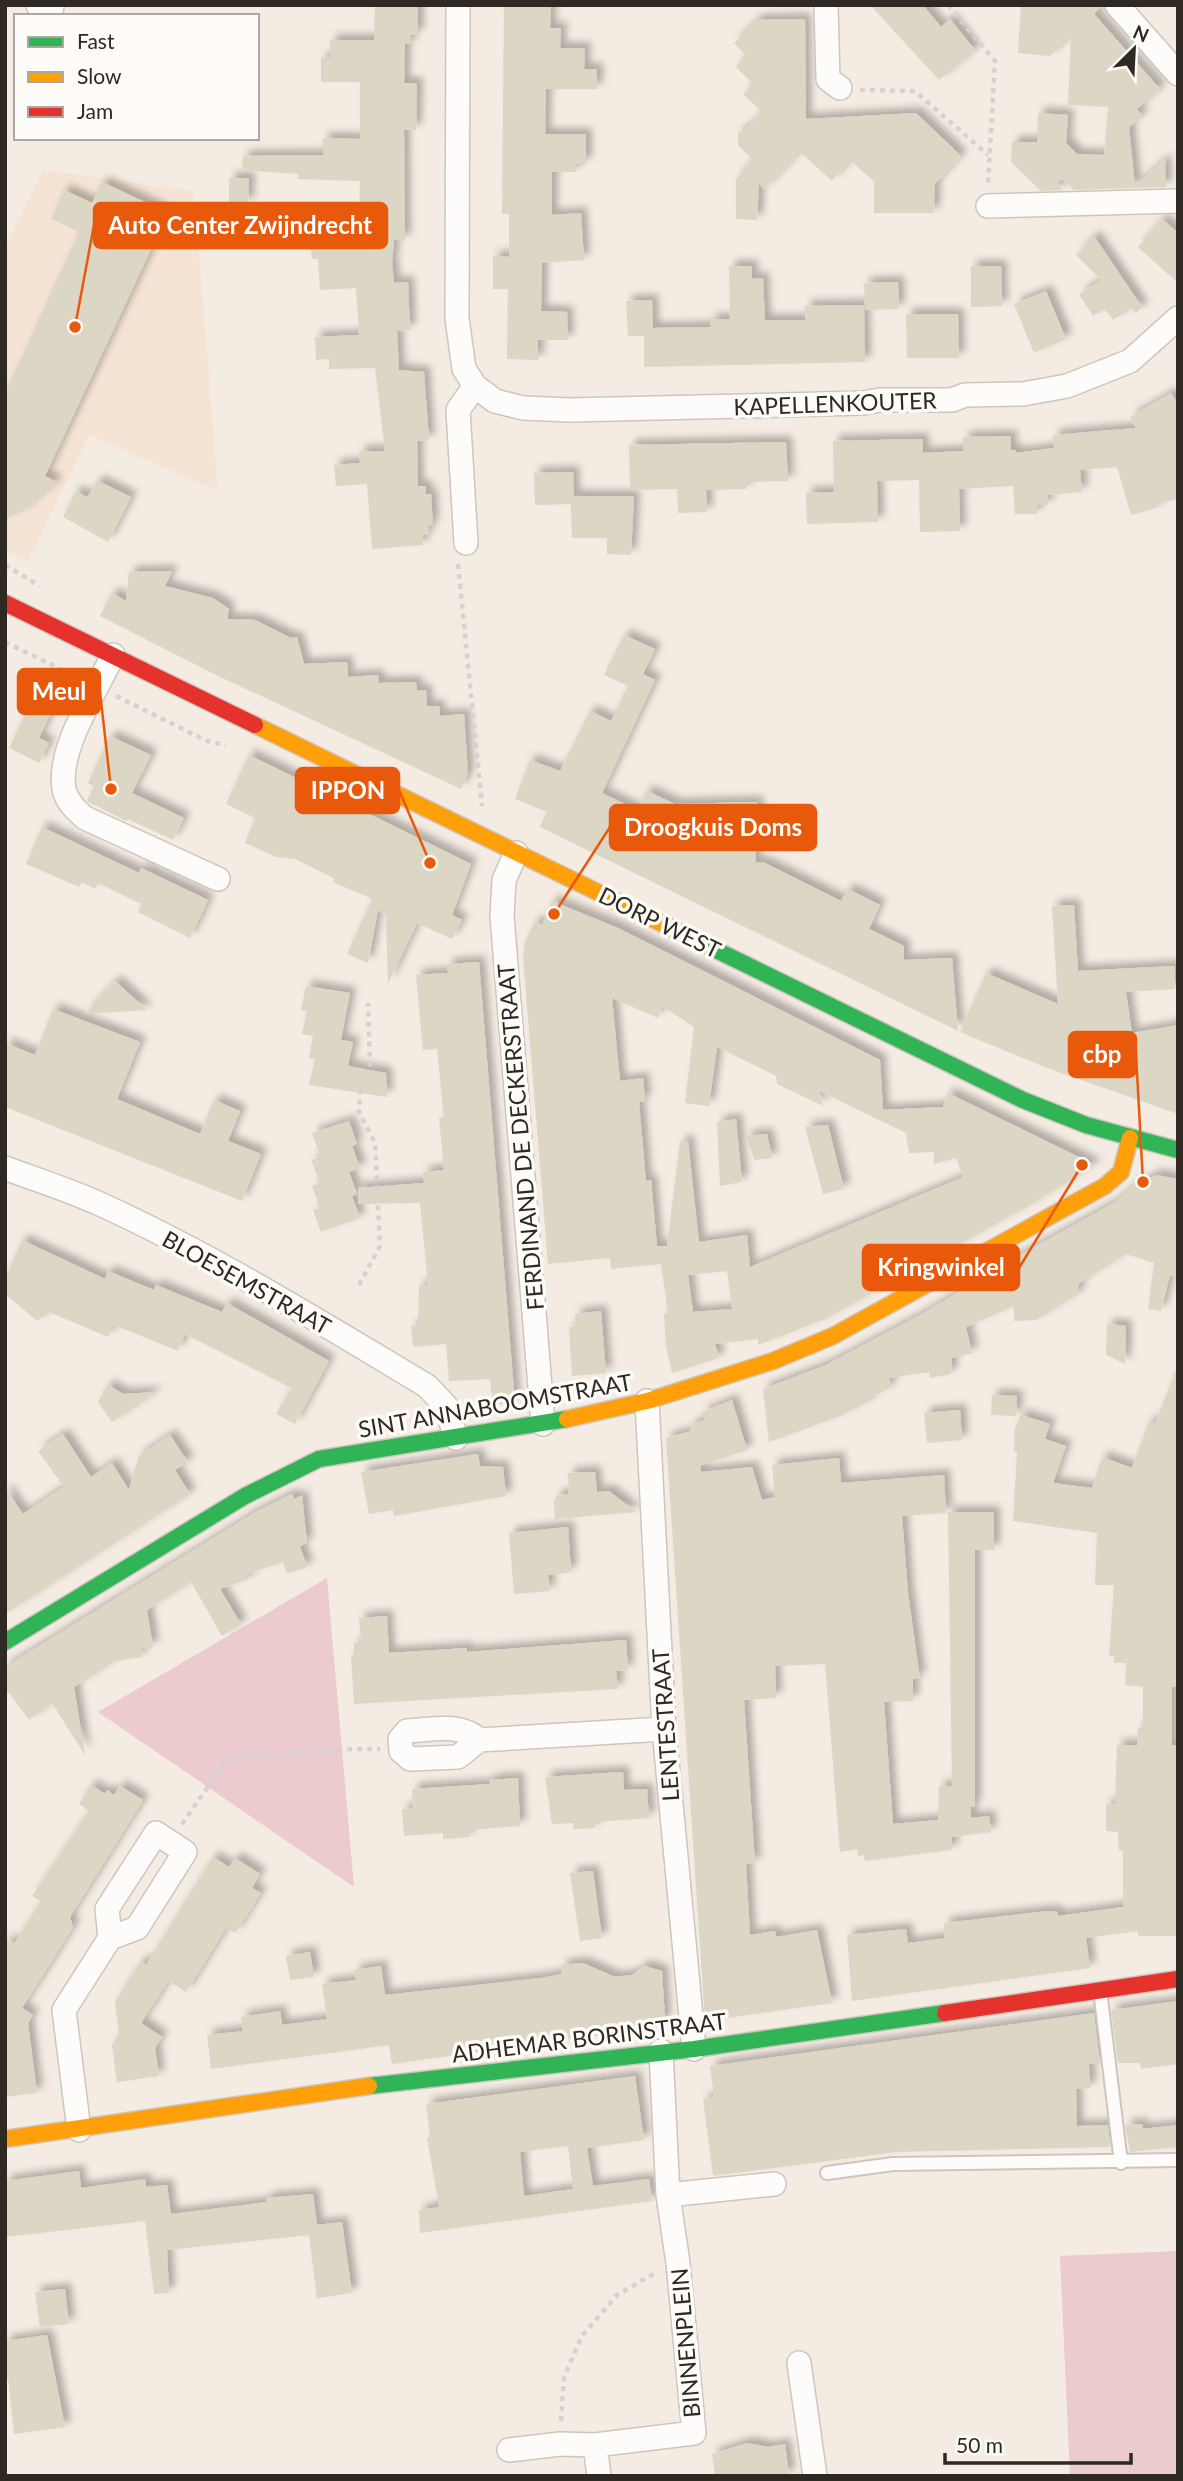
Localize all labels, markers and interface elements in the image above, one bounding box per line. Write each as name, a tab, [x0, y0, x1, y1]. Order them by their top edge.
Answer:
legend	[14, 14, 259, 140]
north arrow	[1099, 14, 1169, 84]
text: N	[1130, 20, 1152, 46]
text: Fast	[77, 28, 115, 53]
text: Slow	[77, 63, 122, 88]
text: Jam	[77, 98, 113, 123]
callout: Auto Center Zwijndrecht	[94, 203, 387, 248]
text: Auto Center Zwijndrecht	[107, 210, 372, 239]
street label: KAPELLENKOUTER	[733, 385, 938, 421]
callout: Meul	[18, 669, 100, 714]
text: Meul	[32, 676, 86, 705]
callout: IPPON	[296, 768, 399, 813]
text: IPPON	[311, 775, 385, 804]
callout: Droogkuis Doms	[610, 805, 816, 850]
text: Droogkuis Doms	[624, 812, 802, 841]
street label: DORP WEST	[594, 880, 726, 964]
street label: FERDINAND DE DECKERSTRAAT	[491, 962, 549, 1311]
callout: cbp	[1069, 1032, 1136, 1077]
text: cbp	[1083, 1039, 1121, 1068]
street label: BLOESEMSTRAAT	[158, 1224, 336, 1340]
callout: Kringwinkel	[863, 1245, 1019, 1290]
text: Kringwinkel	[877, 1252, 1005, 1281]
street label: SINT ANNABOOMSTRAAT	[356, 1367, 634, 1443]
street label: LENTESTRAAT	[646, 1647, 684, 1802]
street label: ADHEMAR BORINSTRAAT	[450, 2006, 728, 2068]
street label: BINNENPLEIN	[665, 2267, 705, 2419]
scale bar	[945, 2422, 1130, 2466]
text: 50 m	[956, 2432, 1003, 2457]

